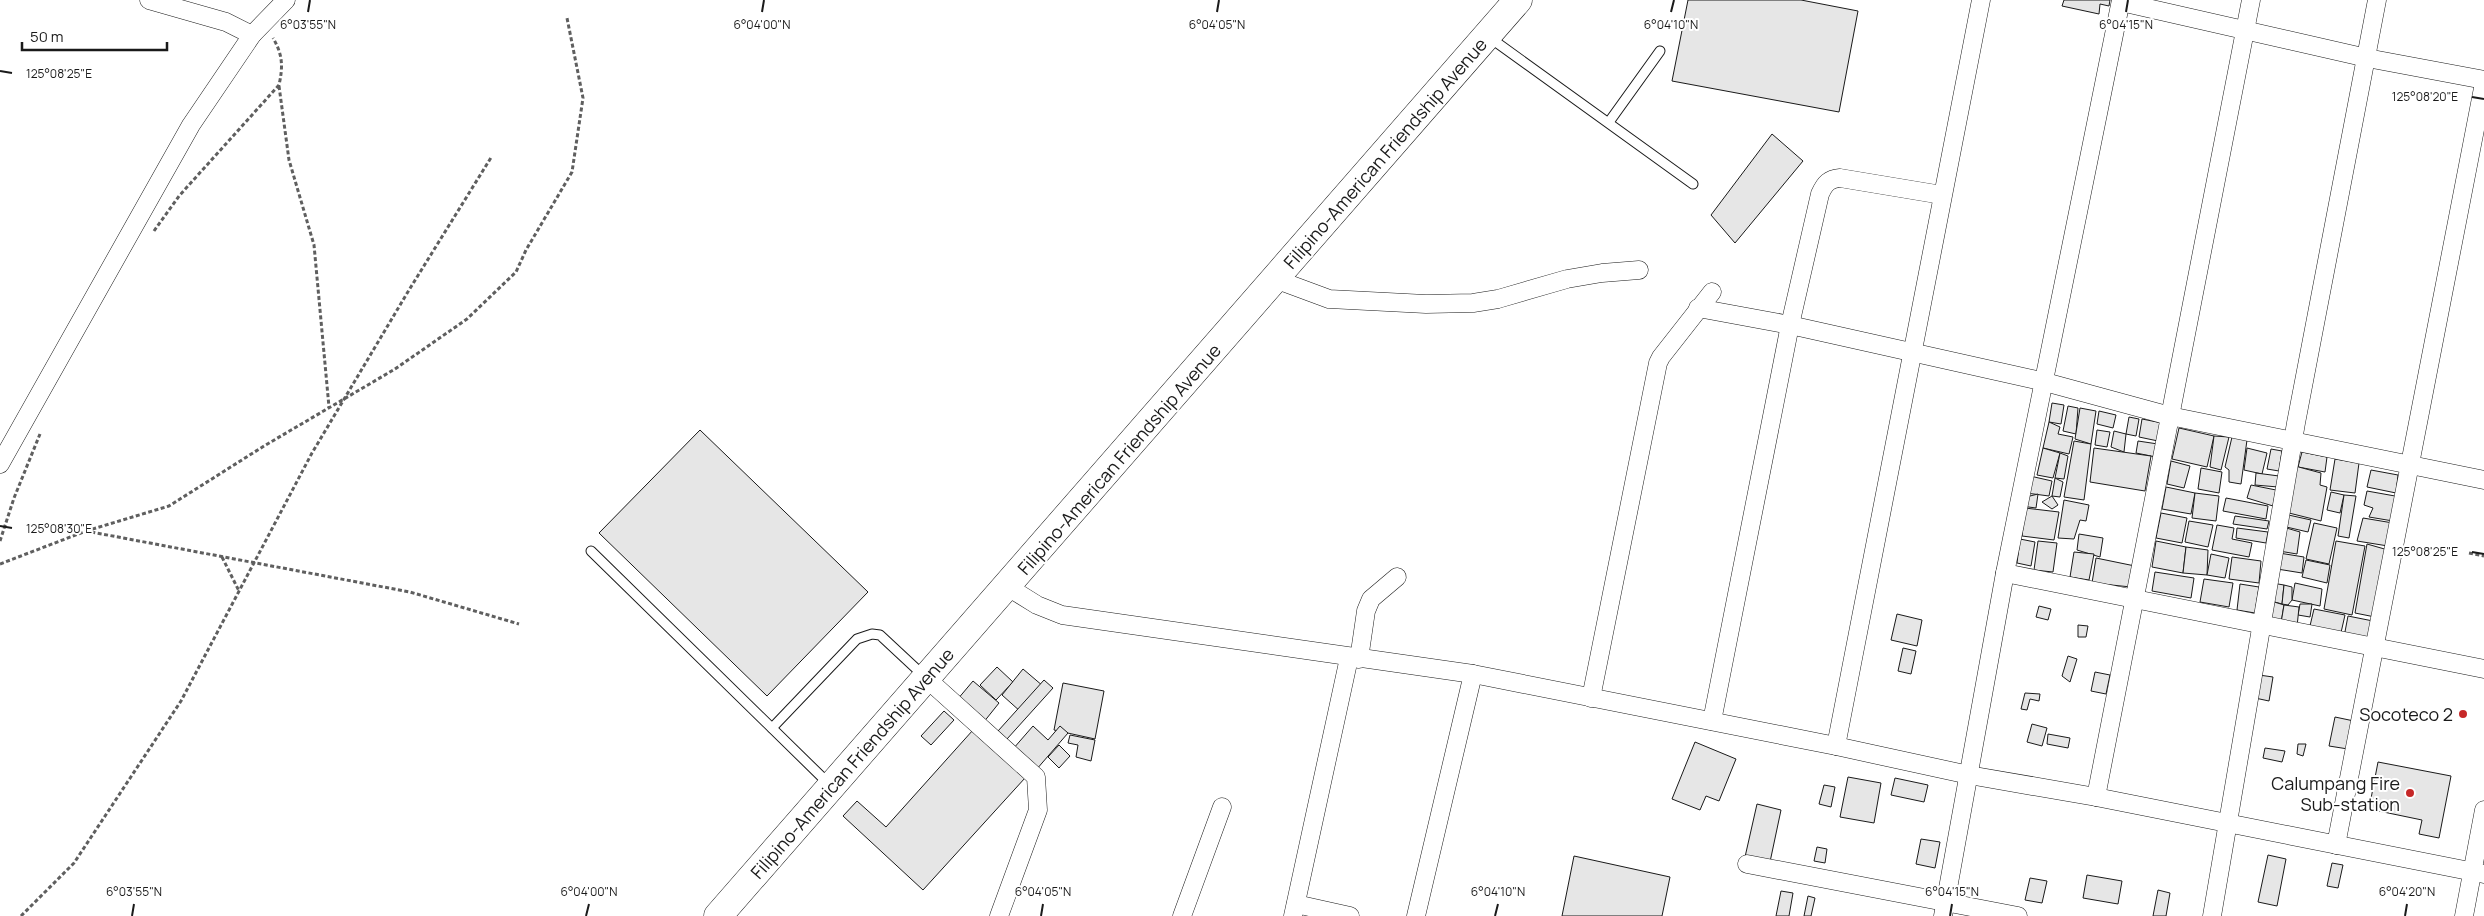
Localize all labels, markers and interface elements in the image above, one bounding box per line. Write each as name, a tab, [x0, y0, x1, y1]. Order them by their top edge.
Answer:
text: 6°03'55"N	[280, 16, 336, 33]
text: 6°04'00"N	[733, 16, 791, 33]
text: 6°04'05"N	[1189, 16, 1245, 33]
text: 6°04'10"N	[1644, 16, 1698, 33]
text: 6°04'15"N	[2099, 16, 2153, 33]
scale bar	[22, 20, 168, 52]
text: 50 m	[30, 26, 64, 47]
street label: Filipino-American Friendship Avenue	[1278, 32, 1492, 274]
text: 125°08'25"E	[26, 65, 92, 82]
text: 125°08'20"E	[2392, 88, 2458, 105]
street label: Filipino-American Friendship Avenue	[1012, 338, 1226, 580]
text: 125°08'30"E	[26, 520, 92, 537]
text: 125°08'25"E	[2392, 543, 2458, 560]
street label: Filipino-American Friendship Avenue	[745, 642, 959, 884]
place label: Socoteco 2	[2359, 702, 2453, 726]
marker: Socoteco 2	[2457, 708, 2469, 720]
place label: Calumpang Fire Sub-station	[2271, 771, 2400, 816]
marker: Calumpang Fire Sub-station	[2404, 787, 2416, 799]
text: 6°03'55"N	[106, 883, 162, 900]
text: 6°04'00"N	[560, 883, 618, 900]
text: 6°04'05"N	[1015, 883, 1071, 900]
text: 6°04'10"N	[1471, 883, 1525, 900]
text: 6°04'15"N	[1925, 883, 1979, 900]
text: 6°04'20"N	[2379, 883, 2435, 900]

